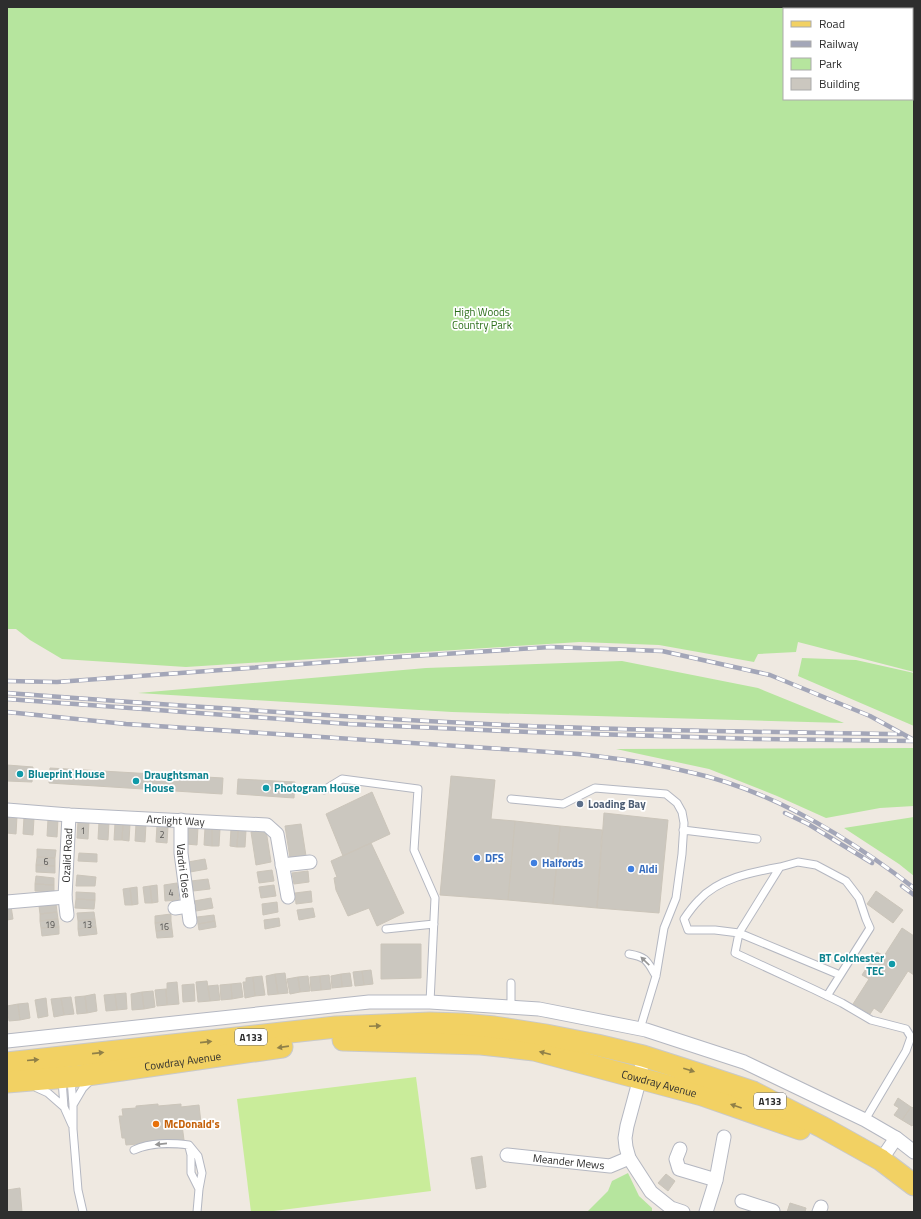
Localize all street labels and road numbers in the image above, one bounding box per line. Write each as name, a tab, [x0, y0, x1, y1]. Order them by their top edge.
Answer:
street label: Arclight Way	[146, 811, 206, 830]
street label: Ozalid Road	[58, 827, 76, 883]
street label: Vardri Close	[173, 844, 195, 899]
road number: A133	[235, 1029, 267, 1045]
street label: Cowdray Avenue	[143, 1048, 223, 1075]
street label: Cowdray Avenue	[620, 1066, 699, 1101]
road number: A133	[754, 1093, 786, 1109]
street label: Meander Mews	[532, 1150, 605, 1173]

